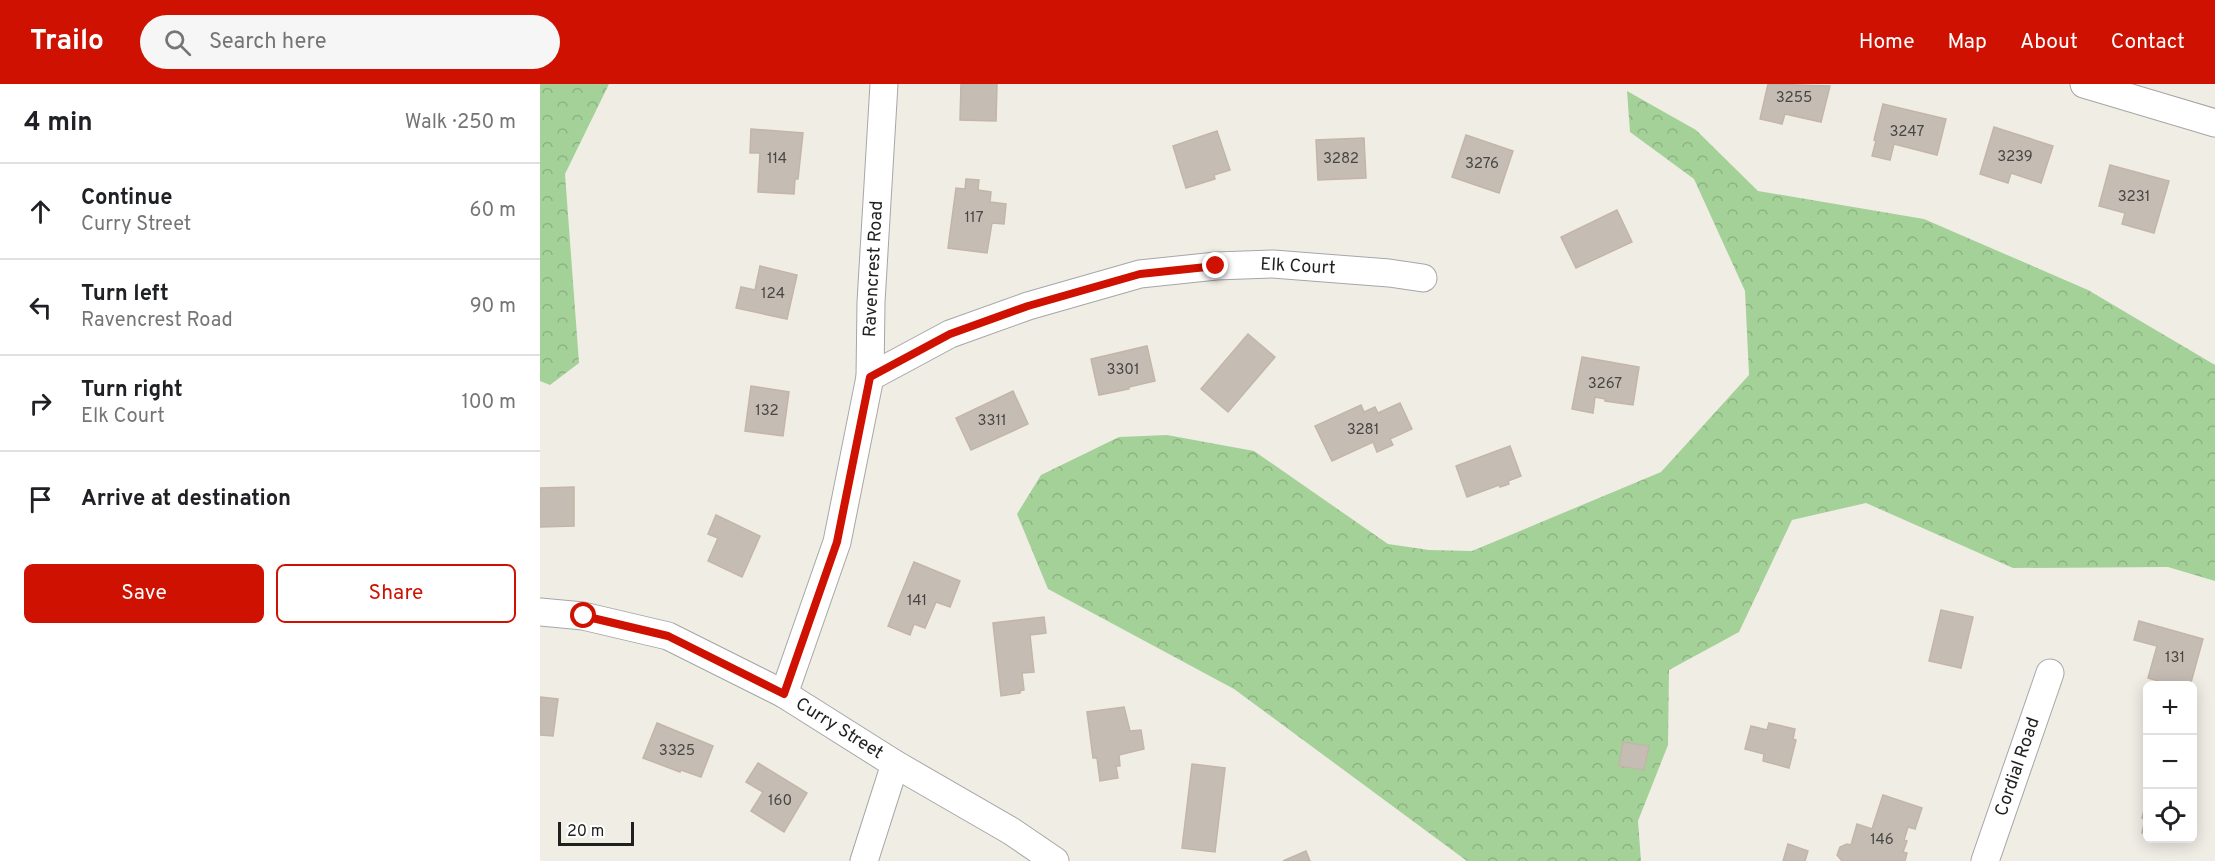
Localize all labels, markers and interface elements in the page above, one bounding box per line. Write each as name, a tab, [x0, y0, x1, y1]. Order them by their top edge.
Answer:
search box	[140, 15, 560, 69]
text: Trailo	[30, 24, 104, 60]
icon: search	[161, 26, 194, 59]
text: Search here	[209, 29, 326, 56]
text: Home	[1859, 29, 1915, 56]
text: Map	[1948, 29, 1987, 56]
text: About	[2020, 29, 2078, 56]
text: Contact	[2111, 29, 2185, 56]
house number: 3255	[1776, 89, 1812, 108]
text: 4 min	[24, 107, 93, 140]
text: Walk · 250 m	[405, 110, 516, 136]
house number: 3247	[1890, 123, 1925, 142]
house number: 3239	[1997, 148, 2033, 167]
house number: 114	[767, 150, 787, 169]
house number: 3282	[1323, 150, 1359, 169]
house number: 3276	[1465, 155, 1499, 174]
text: Continue	[81, 185, 172, 212]
house number: 3231	[2118, 188, 2150, 207]
icon: ahead	[24, 195, 57, 228]
text: 60 m	[470, 198, 516, 224]
street label: Ravencrest Road	[859, 200, 889, 338]
house number: 117	[965, 209, 984, 228]
text: Curry Street	[81, 212, 191, 238]
route end	[1202, 252, 1228, 278]
street label: Elk Court	[1260, 254, 1336, 280]
text: Turn left	[81, 281, 169, 308]
house number: 124	[761, 285, 785, 304]
icon: left	[24, 291, 57, 324]
text: 90 m	[470, 294, 516, 320]
text: Ravencrest Road	[81, 308, 233, 334]
house number: 3301	[1106, 361, 1140, 380]
house number: 3267	[1588, 375, 1622, 394]
text: Turn right	[81, 377, 183, 404]
icon: right	[24, 387, 57, 420]
text: 100 m	[461, 390, 516, 416]
house number: 132	[755, 402, 779, 421]
text: Elk Court	[81, 404, 165, 430]
house number: 3311	[977, 412, 1007, 431]
house number: 3281	[1347, 421, 1379, 440]
icon: arrive	[24, 483, 57, 516]
text: Arrive at destination	[81, 486, 291, 513]
button: Save	[24, 564, 264, 623]
button: Share	[276, 564, 516, 623]
house number: 141	[907, 592, 927, 611]
route start	[570, 602, 596, 628]
house number: 131	[2165, 649, 2185, 668]
map controls	[2143, 681, 2197, 843]
button: +	[2143, 681, 2197, 735]
street label: Curry Street	[791, 693, 887, 765]
street label: Cordial Road	[1990, 715, 2046, 819]
button: −	[2143, 735, 2197, 789]
house number: 3325	[659, 742, 695, 761]
button: locate	[2143, 789, 2197, 843]
house number: 160	[768, 792, 792, 811]
scale bar	[558, 819, 634, 846]
text: 20 m	[567, 822, 604, 842]
house number: 146	[1870, 831, 1894, 850]

